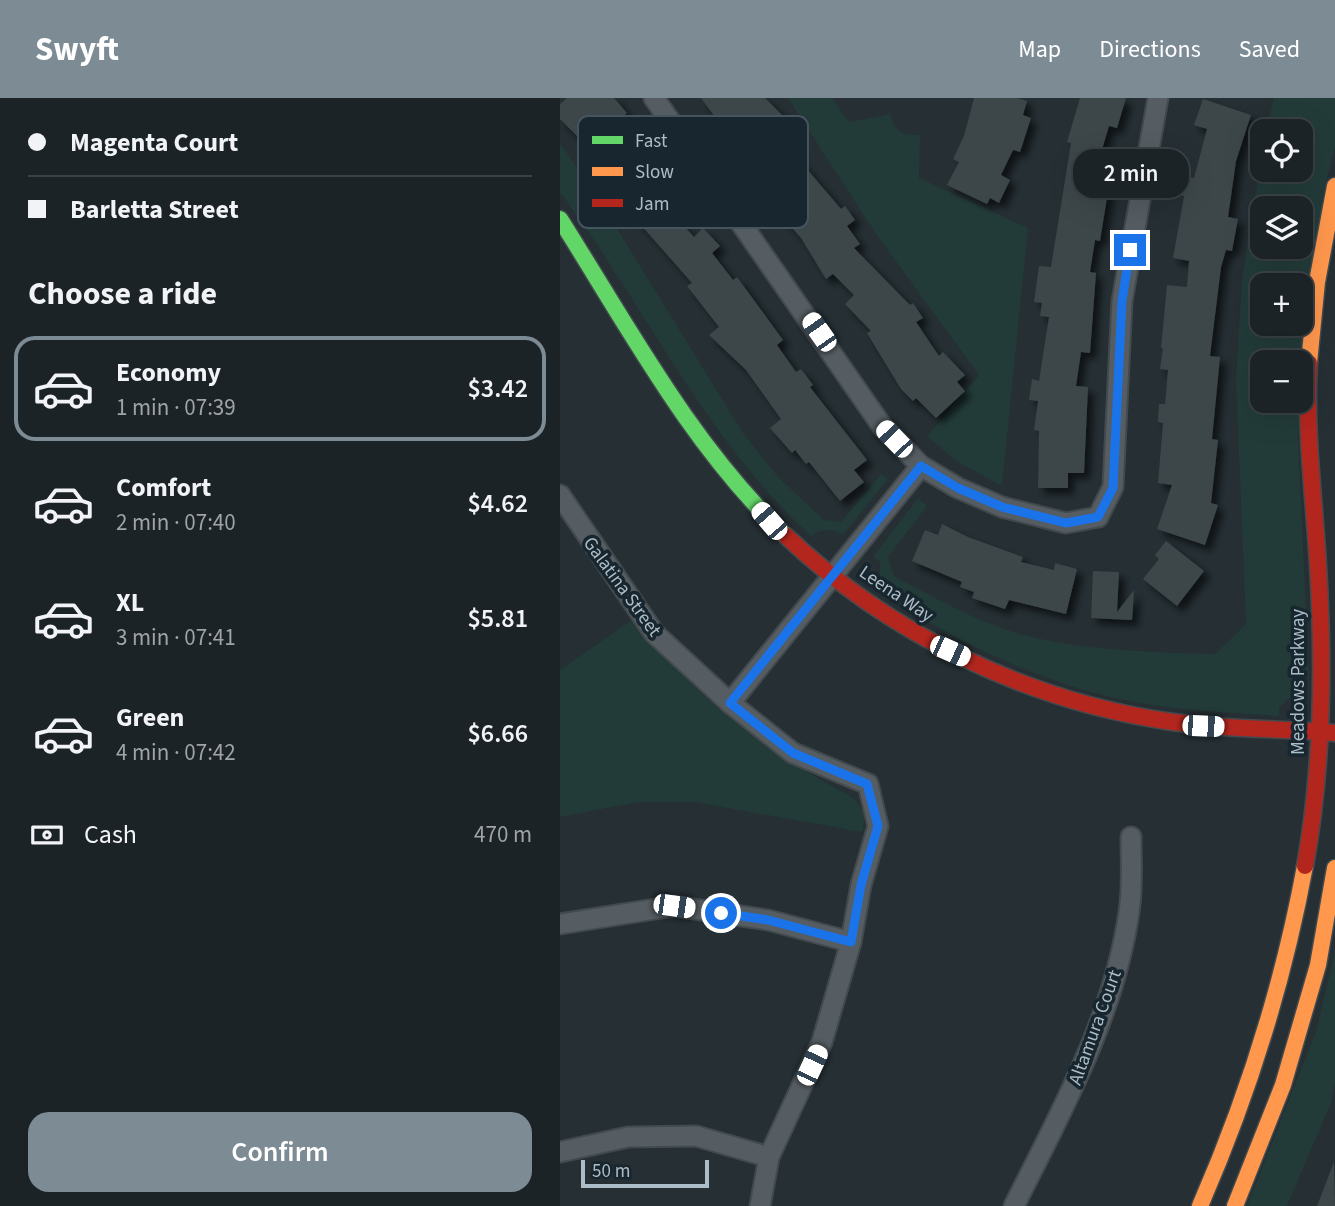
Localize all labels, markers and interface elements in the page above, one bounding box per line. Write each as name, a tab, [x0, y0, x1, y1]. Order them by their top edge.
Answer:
text: Swyft	[35, 26, 119, 73]
text: Map	[1018, 32, 1061, 67]
text: Directions	[1099, 32, 1201, 67]
text: Saved	[1239, 32, 1300, 67]
legend	[578, 116, 808, 228]
map controls	[1250, 119, 1313, 413]
button: locate	[1250, 119, 1313, 182]
text: Magenta Court	[70, 124, 238, 161]
text: Fast	[635, 128, 668, 155]
callout: 2 min	[1072, 149, 1188, 198]
text: 2 min	[1104, 157, 1158, 190]
text: Slow	[635, 159, 674, 186]
text: Barletta Street	[70, 191, 239, 228]
text: Jam	[635, 191, 669, 218]
button: layers	[1250, 196, 1313, 259]
route end	[1114, 234, 1146, 266]
text: Choose a ride	[28, 271, 217, 317]
button: +	[1250, 273, 1313, 336]
car	[799, 309, 840, 355]
button: −	[1250, 350, 1313, 413]
text: Economy	[116, 354, 221, 391]
icon: car	[32, 357, 95, 420]
text: $3.42	[467, 370, 528, 407]
text: 1 min · 07:39	[116, 391, 236, 424]
car	[872, 417, 917, 461]
text: Comfort	[116, 469, 211, 506]
icon: car	[32, 472, 95, 535]
text: $4.62	[467, 485, 528, 522]
car	[748, 498, 791, 544]
text: 2 min · 07:40	[116, 506, 236, 539]
street label: Galatina Street	[576, 531, 668, 643]
street label: Leena Way	[854, 559, 939, 629]
text: XL	[116, 584, 144, 621]
icon: car	[32, 587, 95, 650]
text: $5.81	[467, 600, 528, 637]
street label: Meadows Parkway	[1285, 609, 1312, 755]
text: 3 min · 07:41	[116, 621, 236, 654]
car	[927, 633, 974, 669]
text: Green	[116, 699, 184, 736]
icon: car	[32, 702, 95, 765]
text: $6.66	[467, 715, 528, 752]
car	[1182, 715, 1225, 737]
text: 4 min · 07:42	[116, 736, 236, 769]
icon: cash	[28, 816, 66, 854]
text: Cash	[84, 816, 137, 853]
text: 470 m	[474, 818, 532, 851]
car	[652, 893, 697, 919]
route start	[705, 897, 737, 929]
street label: Altamura Court	[1062, 966, 1129, 1089]
car	[794, 1042, 831, 1088]
button: Confirm	[28, 1112, 532, 1192]
scale bar	[581, 1157, 709, 1189]
text: 50 m	[592, 1158, 630, 1185]

